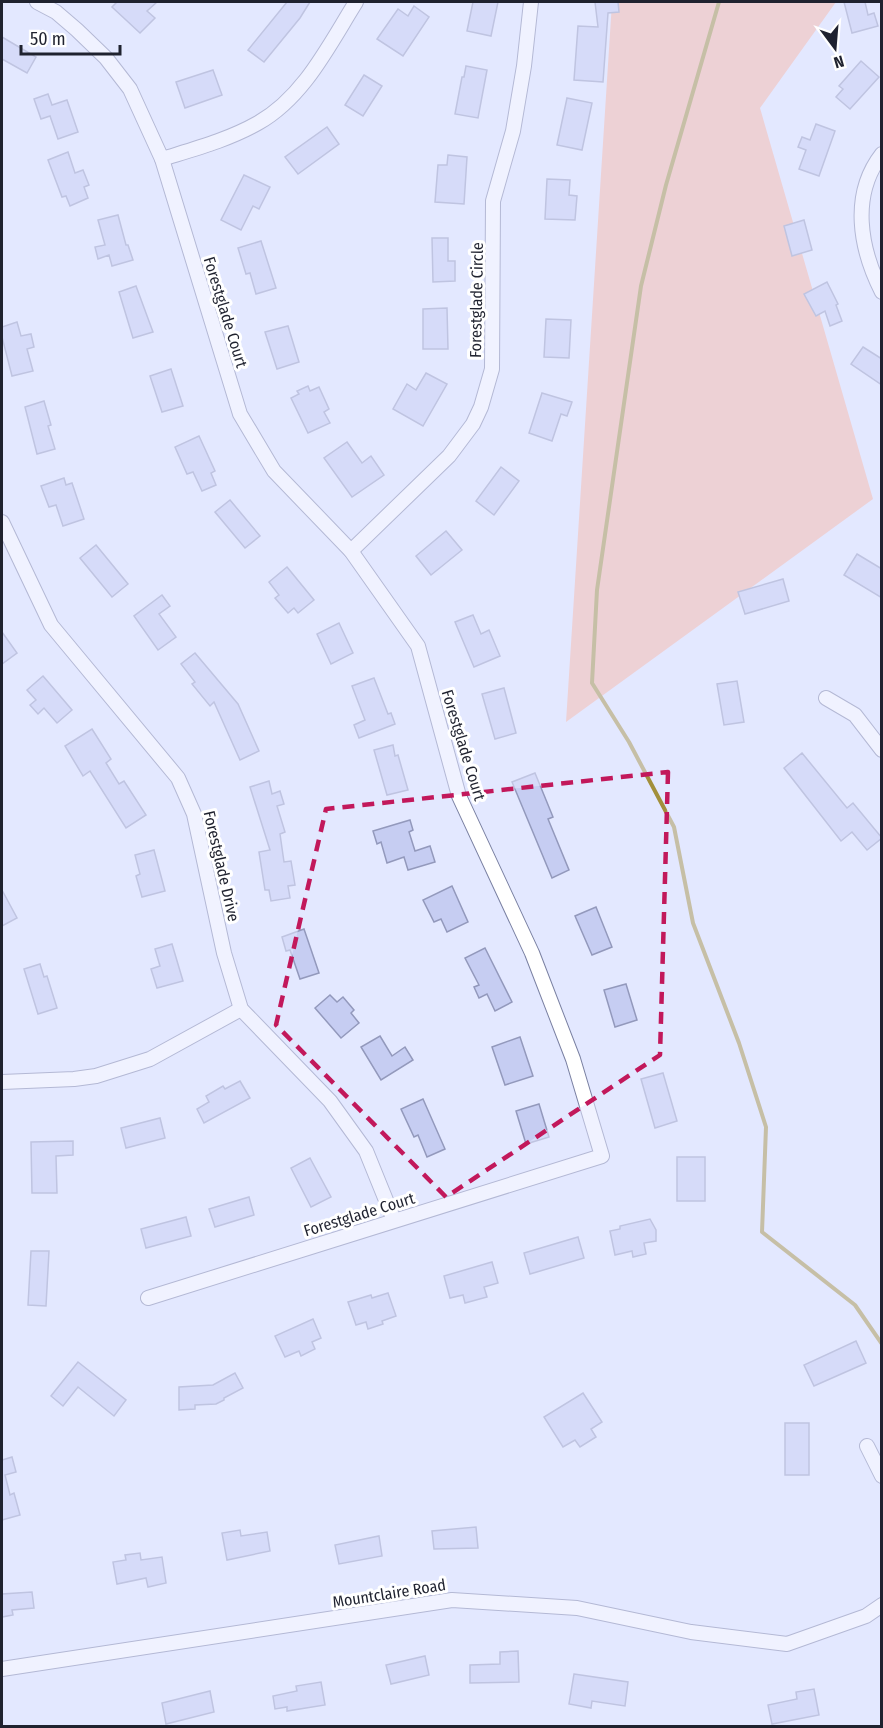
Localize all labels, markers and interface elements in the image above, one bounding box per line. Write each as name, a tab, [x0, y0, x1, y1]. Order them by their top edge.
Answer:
scale bar	[21, 18, 120, 56]
north arrow	[805, 18, 865, 78]
text: 50 m	[30, 28, 66, 50]
text: N	[832, 51, 846, 72]
street label: Forestglade Circle	[466, 242, 487, 358]
street label: Forestglade Court	[200, 254, 252, 371]
street label: Forestglade Court	[438, 687, 490, 804]
street label: Forestglade Drive	[200, 809, 244, 924]
street label: Forestglade Court	[301, 1188, 418, 1240]
street label: Mountclaire Road	[331, 1575, 447, 1612]

